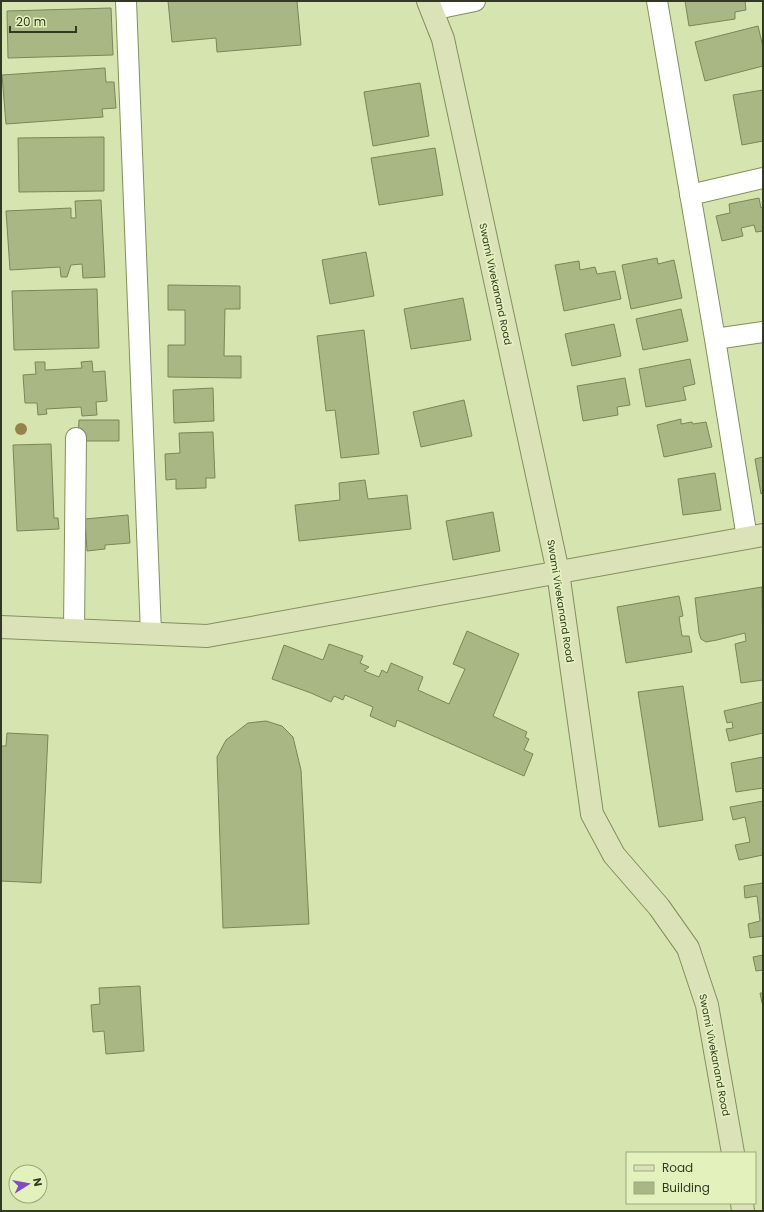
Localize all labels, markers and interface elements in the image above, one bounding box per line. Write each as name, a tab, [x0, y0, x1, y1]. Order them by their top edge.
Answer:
scale bar	[10, 8, 76, 34]
text: 20 m	[16, 13, 46, 30]
street label: Swami Vivekanand Road	[475, 222, 516, 346]
street label: Swami Vivekanand Road	[543, 539, 578, 664]
street label: Swami Vivekanand Road	[695, 993, 734, 1117]
legend	[626, 1152, 756, 1204]
text: Road	[662, 1159, 693, 1176]
north arrow	[8, 1164, 48, 1204]
text: N	[29, 1177, 46, 1188]
text: Building	[662, 1179, 710, 1196]

